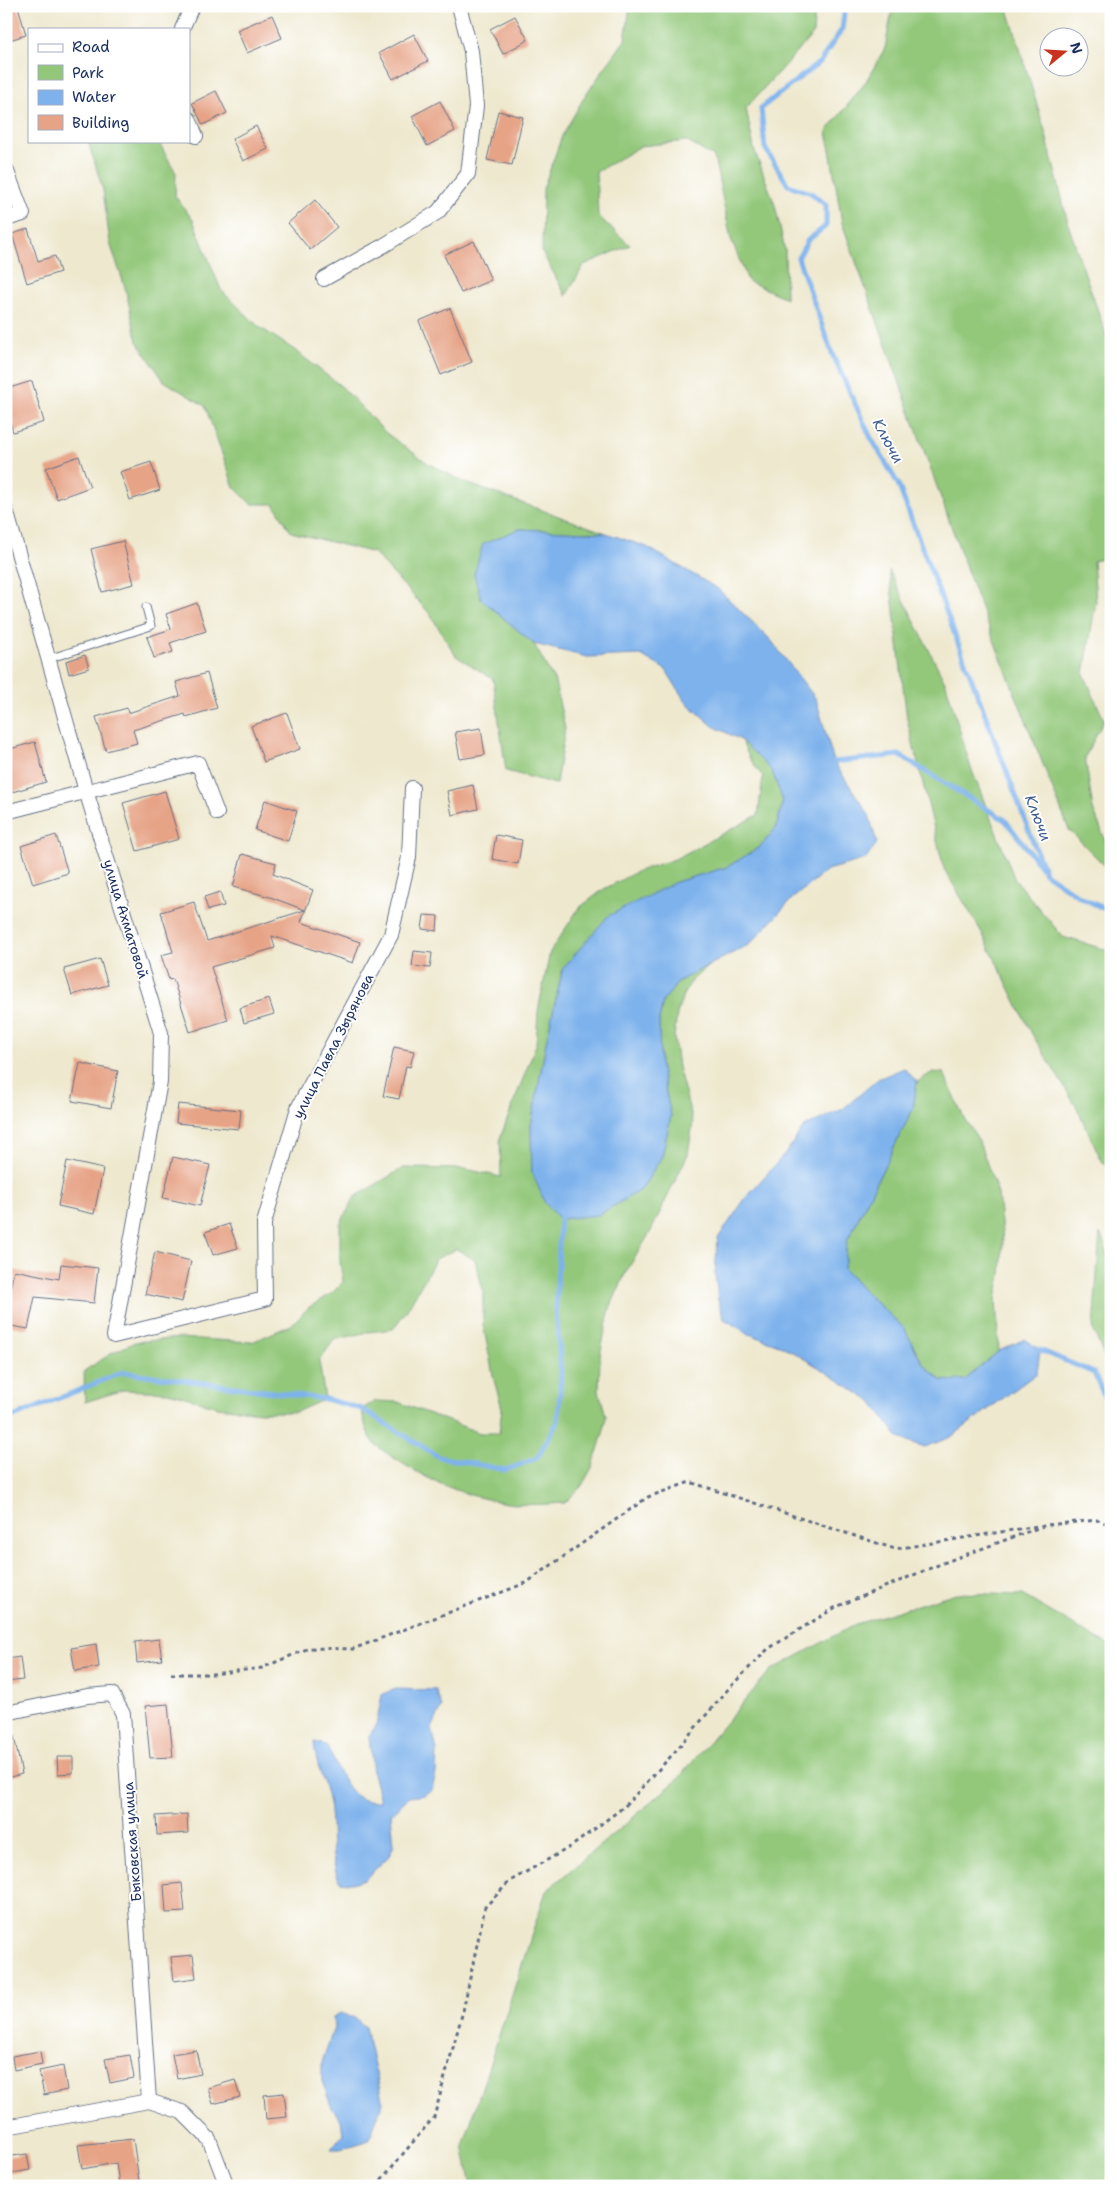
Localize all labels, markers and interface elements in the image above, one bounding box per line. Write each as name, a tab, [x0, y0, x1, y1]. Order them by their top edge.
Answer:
legend	[28, 28, 190, 142]
north arrow	[1040, 28, 1090, 78]
text: Road	[72, 37, 110, 57]
text: N	[1066, 40, 1087, 56]
text: Park	[72, 63, 104, 83]
text: Water	[72, 87, 116, 107]
text: Building	[72, 113, 129, 133]
water label: Ключи	[868, 415, 908, 467]
water label: Ключи	[1020, 792, 1056, 844]
street label: улица Ахматовой	[99, 857, 153, 981]
street label: улица Павла Зырянова	[289, 970, 378, 1122]
street label: Быковская улица	[119, 1781, 145, 1902]

